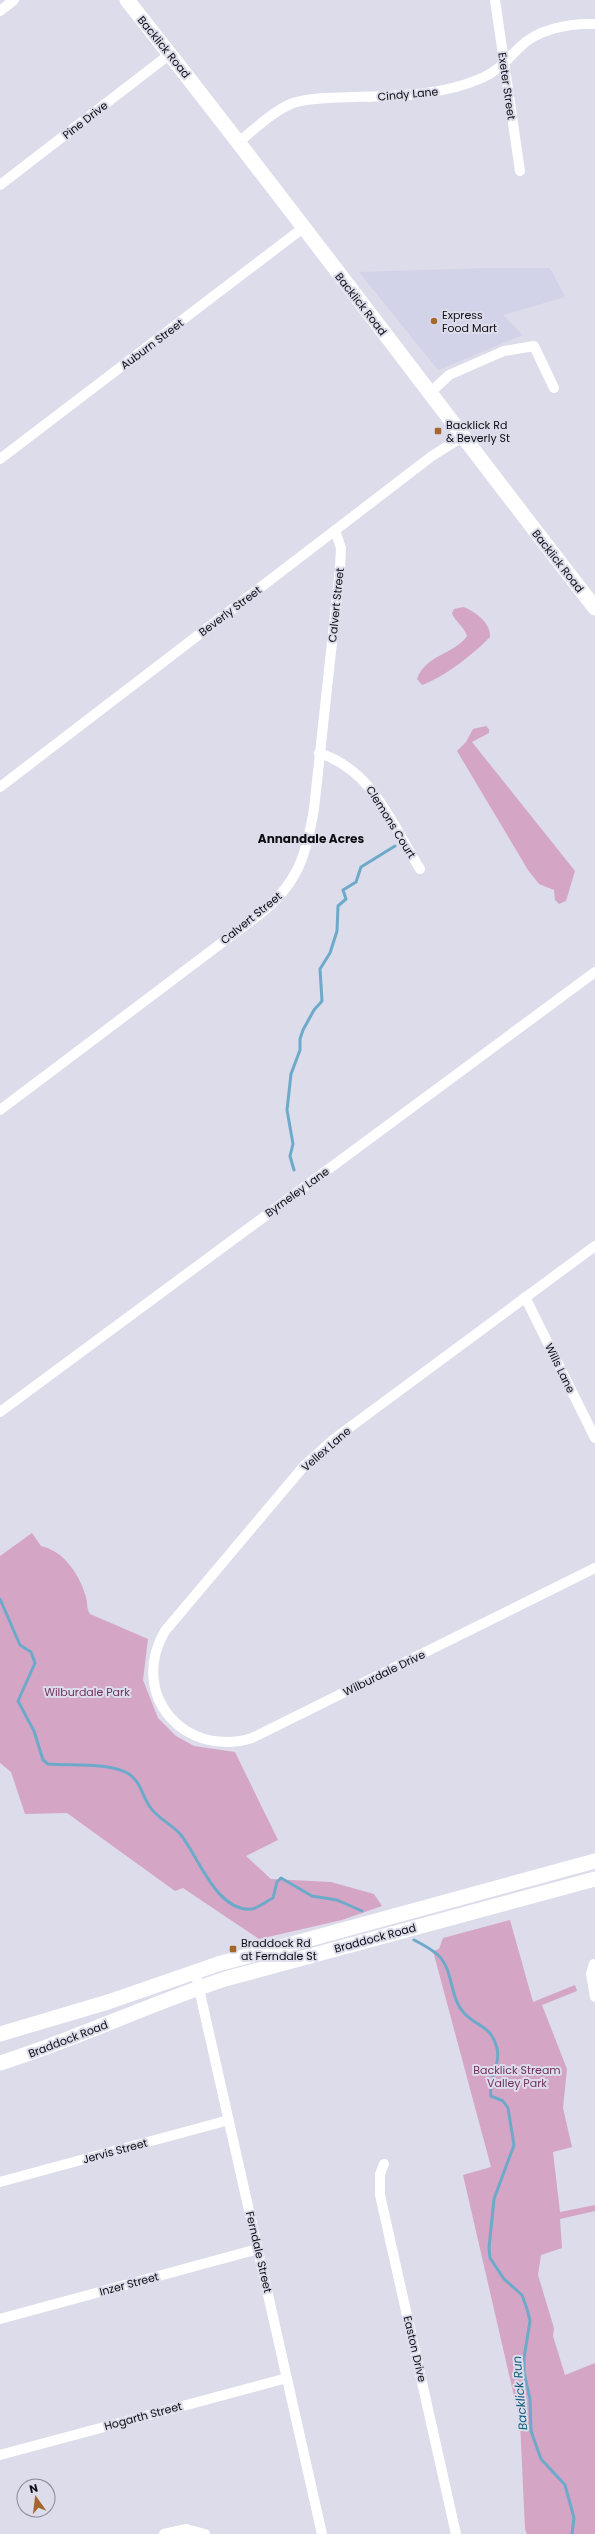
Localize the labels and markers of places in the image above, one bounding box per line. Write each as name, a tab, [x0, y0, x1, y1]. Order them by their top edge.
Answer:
place label: Express Food Mart	[442, 307, 497, 336]
marker: Express Food Mart	[429, 316, 439, 326]
place label: Backlick Rd & Beverly St	[446, 417, 510, 446]
marker: Backlick Rd & Beverly St	[433, 426, 443, 436]
place label: Braddock Rd at Ferndale St	[241, 1935, 317, 1964]
marker: Braddock Rd at Ferndale St	[228, 1944, 238, 1954]

